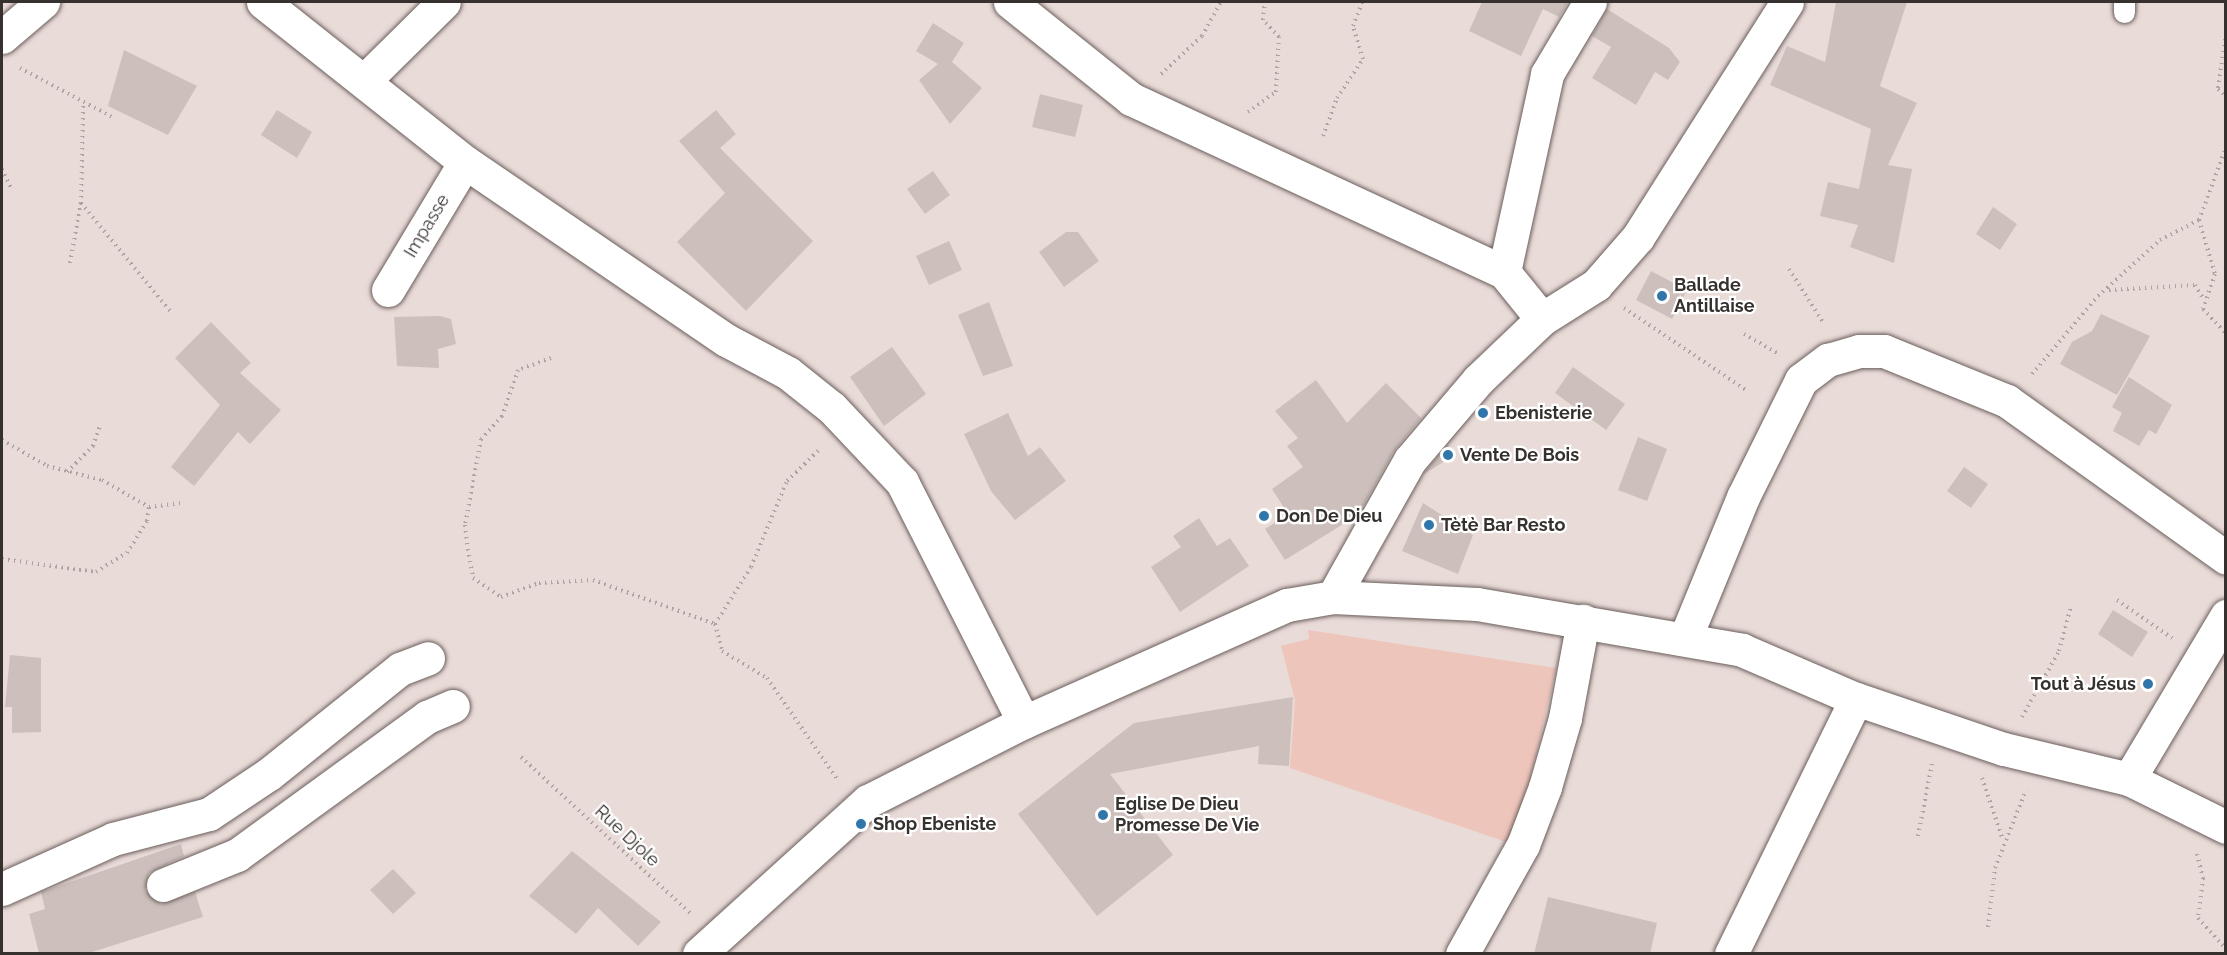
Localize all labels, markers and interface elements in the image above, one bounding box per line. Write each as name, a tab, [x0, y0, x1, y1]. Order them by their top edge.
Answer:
street label: Impasse	[400, 190, 454, 262]
place label: Ballade Antillaise	[1674, 275, 1754, 318]
marker: Ballade Antillaise	[1655, 289, 1669, 303]
place label: Ebenisterie	[1495, 402, 1592, 424]
marker: Ebenisterie	[1476, 406, 1490, 420]
place label: Vente De Bois	[1460, 444, 1579, 466]
marker: Vente De Bois	[1441, 448, 1455, 462]
place label: Don De Dieu	[1276, 505, 1382, 527]
marker: Don De Dieu	[1257, 509, 1271, 523]
place label: Tètè Bar Resto	[1441, 514, 1566, 536]
marker: Tètè Bar Resto	[1422, 518, 1436, 532]
place label: Tout à Jésus	[2030, 673, 2136, 695]
marker: Tout à Jésus	[2141, 677, 2155, 691]
place label: Eglise De Dieu Promesse De Vie	[1115, 794, 1260, 836]
street label: Rue Djole	[590, 801, 664, 871]
marker: Eglise De Dieu Promesse De Vie	[1096, 808, 1110, 822]
place label: Shop Ebeniste	[873, 813, 996, 835]
marker: Shop Ebeniste	[854, 817, 868, 831]

